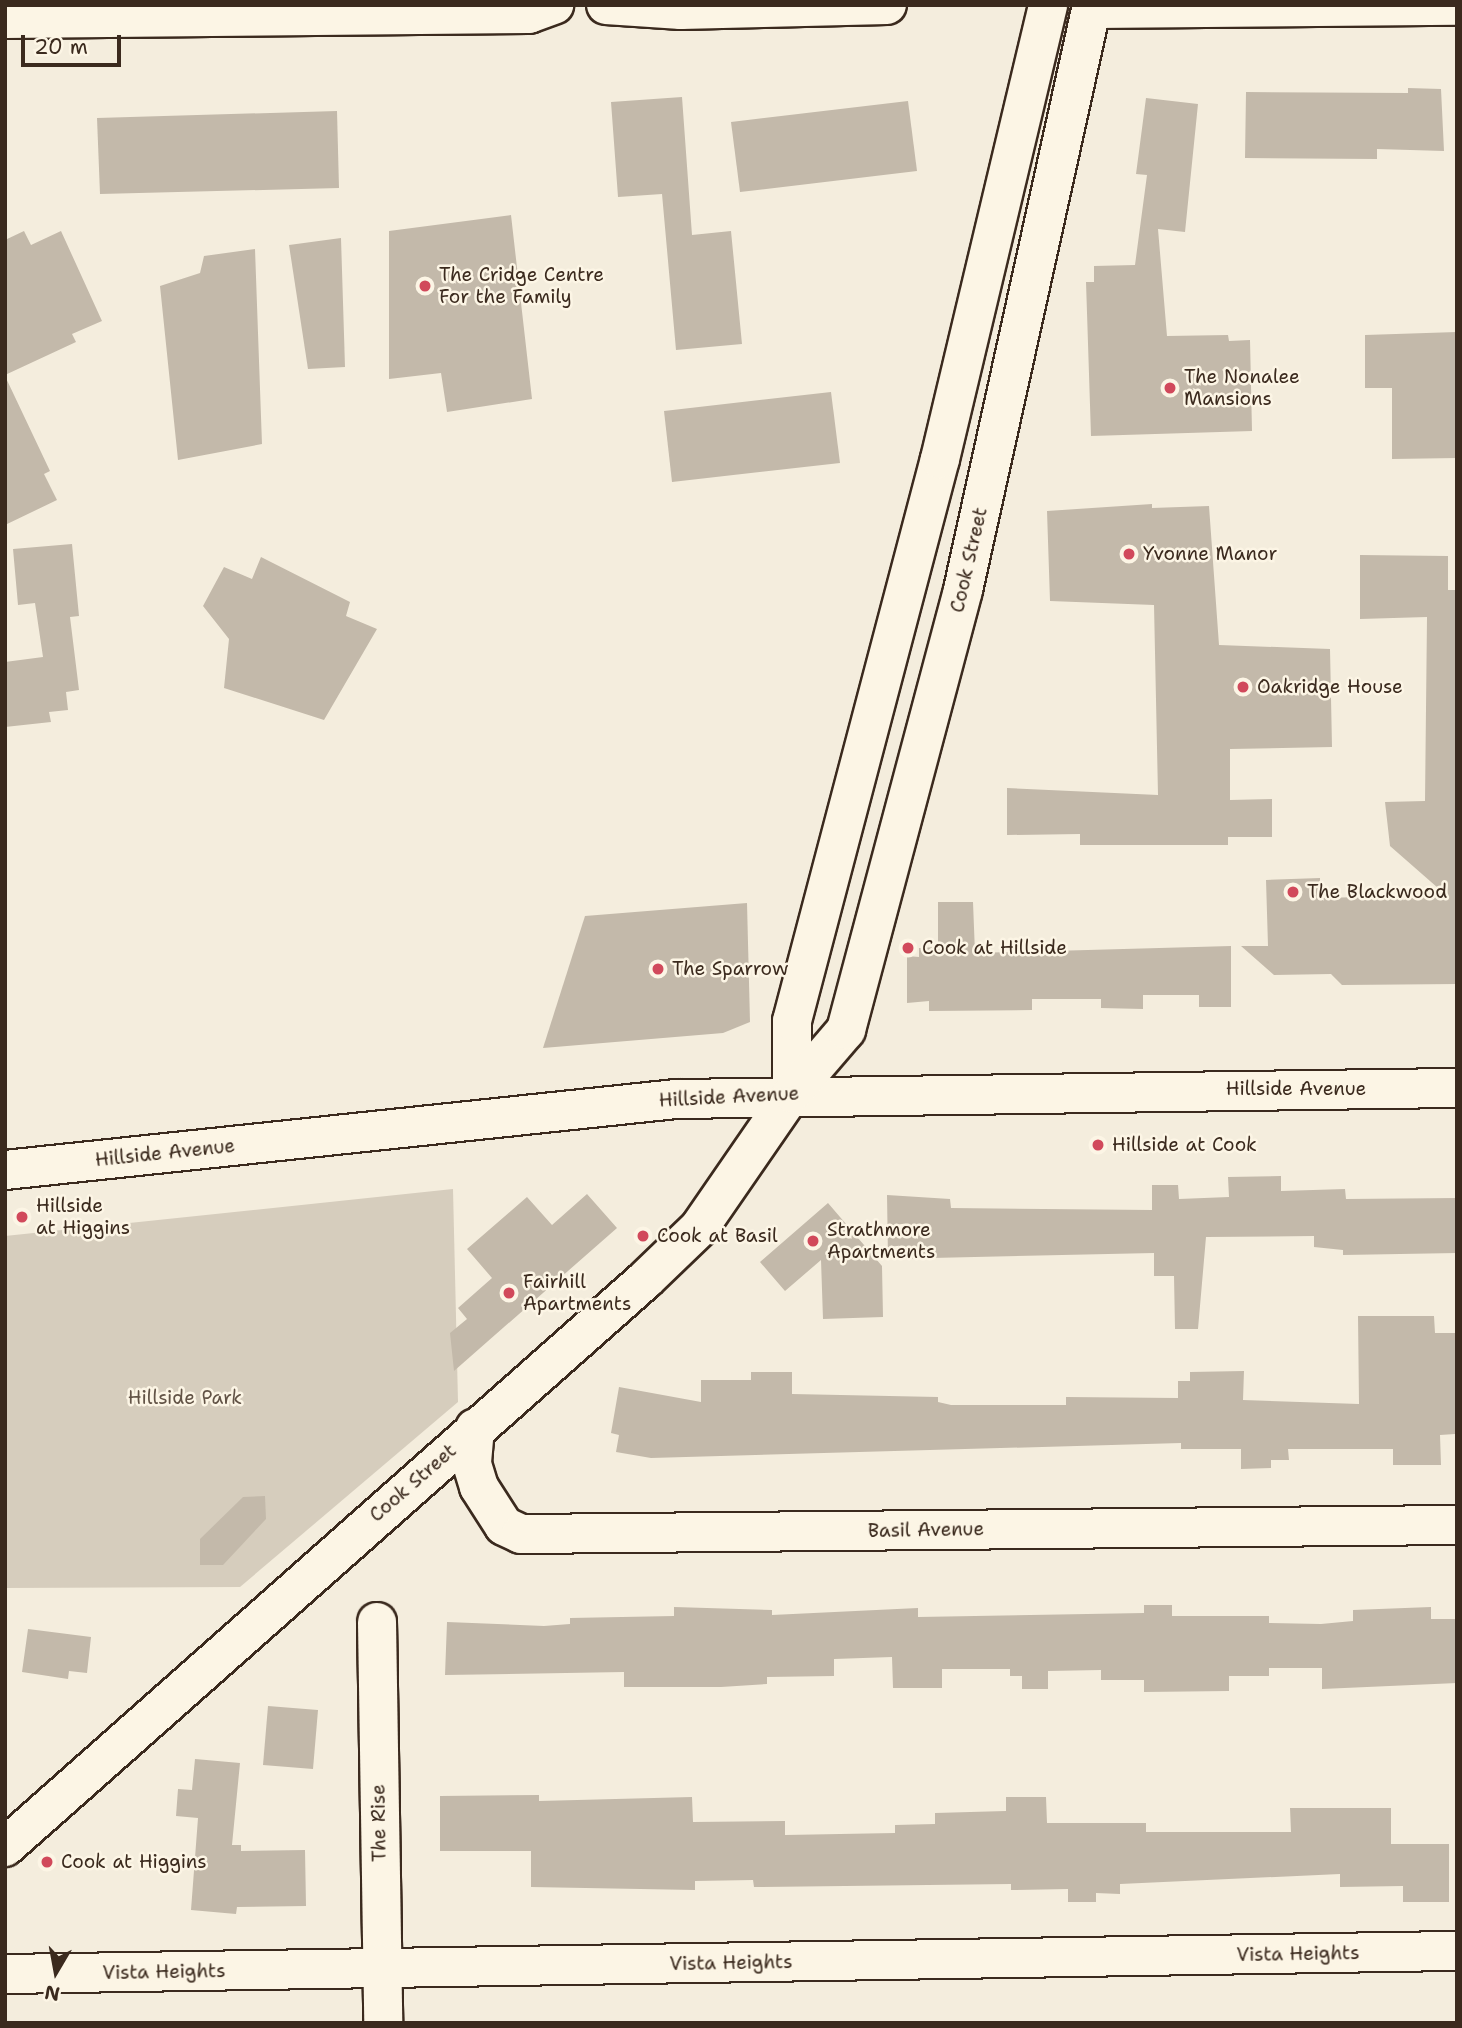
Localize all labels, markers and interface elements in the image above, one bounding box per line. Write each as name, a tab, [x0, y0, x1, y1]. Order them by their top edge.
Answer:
scale bar	[24, 21, 124, 65]
text: 20 m	[34, 33, 88, 61]
place label: The Cridge Centre For the Family	[439, 264, 604, 308]
marker: The Cridge Centre For the Family	[417, 278, 433, 294]
place label: The Nonalee Mansions	[1184, 366, 1300, 410]
marker: The Nonalee Mansions	[1162, 380, 1178, 396]
street label: Cook Street	[946, 505, 992, 615]
place label: Yvonne Manor	[1143, 543, 1277, 565]
marker: Yvonne Manor	[1121, 546, 1137, 562]
place label: Oakridge House	[1257, 676, 1403, 698]
marker: Oakridge House	[1235, 679, 1251, 695]
place label: The Blackwood	[1307, 881, 1447, 903]
marker: The Blackwood	[1285, 884, 1301, 900]
place label: Cook at Hillside	[922, 937, 1067, 959]
marker: Cook at Hillside	[900, 940, 916, 956]
place label: The Sparrow	[672, 958, 788, 980]
marker: The Sparrow	[650, 961, 666, 977]
street label: Hillside Avenue	[1226, 1078, 1366, 1100]
street label: Hillside Avenue	[658, 1082, 800, 1112]
street label: Hillside Avenue	[94, 1134, 236, 1172]
place label: Hillside at Cook	[1112, 1134, 1257, 1156]
marker: Hillside at Cook	[1090, 1137, 1106, 1153]
place label: Hillside at Higgins	[36, 1195, 130, 1239]
marker: Hillside at Higgins	[14, 1209, 30, 1225]
place label: Strathmore Apartments	[827, 1219, 935, 1263]
place label: Cook at Basil	[657, 1225, 778, 1247]
marker: Cook at Basil	[635, 1228, 651, 1244]
marker: Strathmore Apartments	[805, 1233, 821, 1249]
place label: Fairhill Apartments	[523, 1271, 631, 1315]
marker: Fairhill Apartments	[501, 1285, 517, 1301]
park label: Hillside Park	[128, 1387, 242, 1409]
street label: Cook Street	[365, 1439, 461, 1527]
street label: Basil Avenue	[868, 1518, 984, 1542]
street label: The Rise	[367, 1784, 391, 1862]
place label: Cook at Higgins	[61, 1851, 207, 1873]
marker: Cook at Higgins	[39, 1854, 55, 1870]
north arrow	[21, 1937, 91, 2007]
street label: Vista Heights	[1236, 1942, 1360, 1966]
street label: Vista Heights	[669, 1951, 793, 1975]
street label: Vista Heights	[102, 1960, 226, 1984]
text: N	[43, 1980, 62, 2007]

